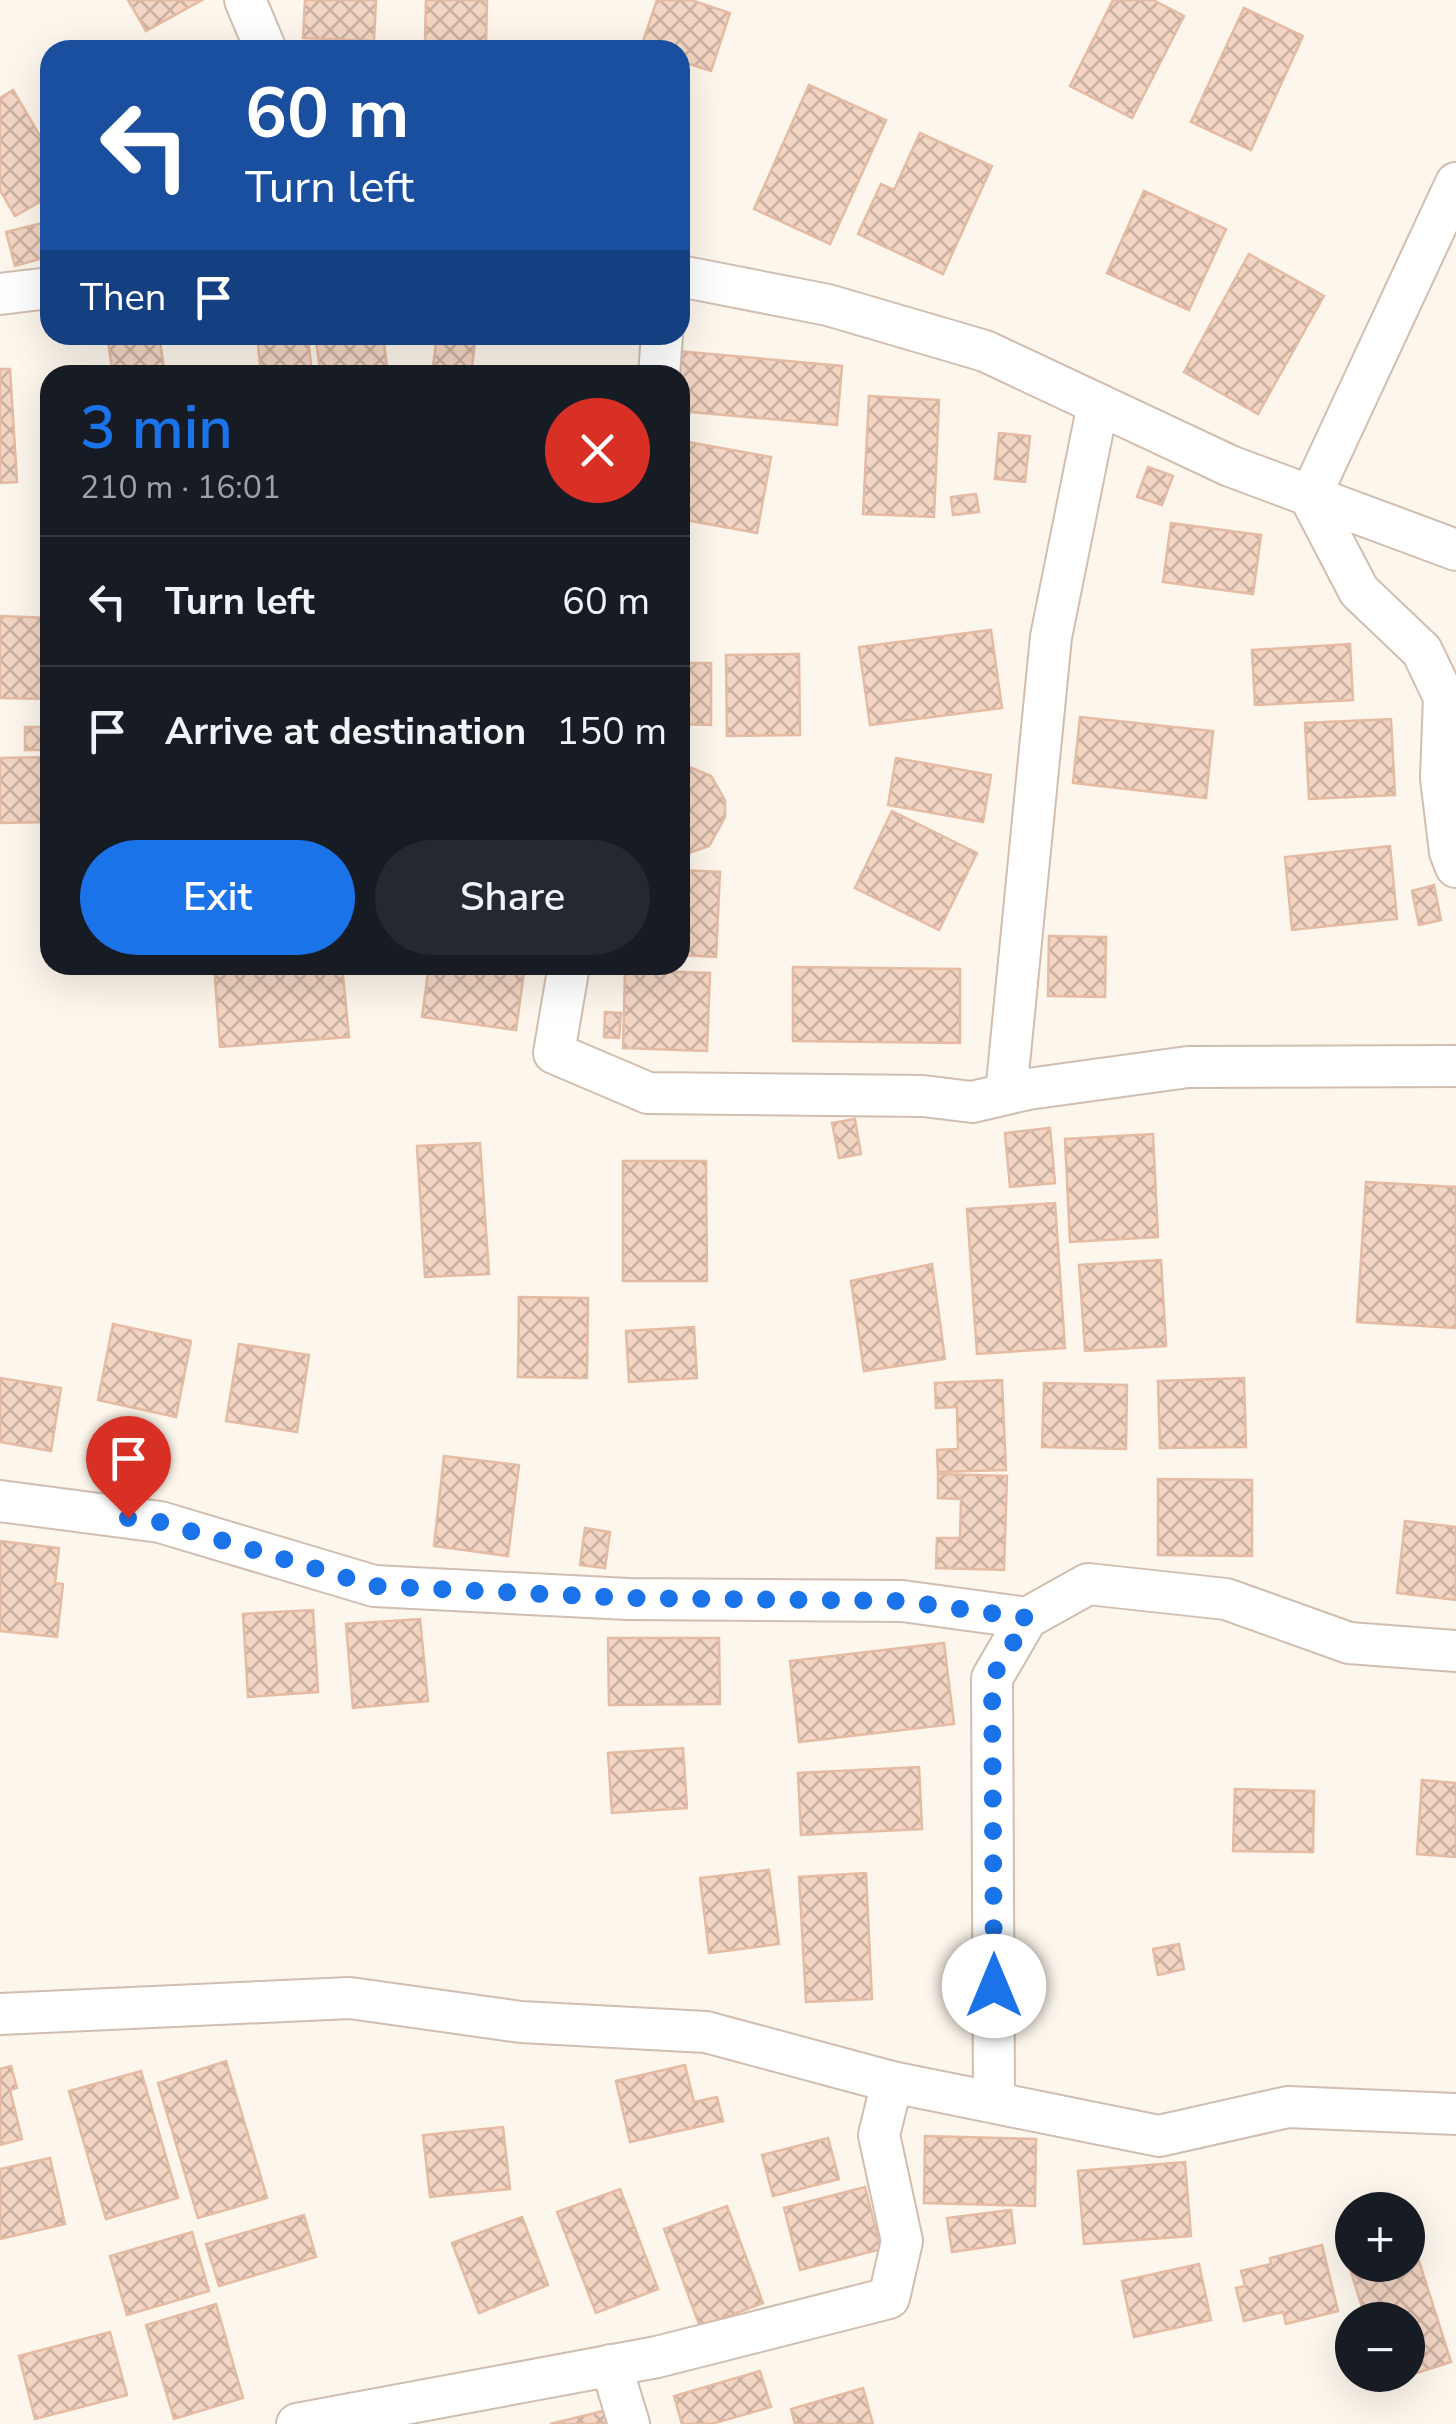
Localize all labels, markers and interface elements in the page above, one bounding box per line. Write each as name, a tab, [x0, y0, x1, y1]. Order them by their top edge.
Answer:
text: 60 m	[245, 66, 409, 162]
icon: left	[80, 80, 210, 210]
text: Turn left	[245, 157, 414, 218]
icon: arrive	[186, 270, 241, 325]
text: Then	[80, 272, 166, 323]
text: 3 min	[80, 387, 233, 469]
button: close	[545, 398, 650, 503]
text: 210 m · 16:01	[80, 466, 281, 509]
icon: left	[80, 574, 135, 629]
text: Turn left	[165, 576, 315, 627]
text: 60 m	[562, 576, 650, 627]
icon: arrive	[80, 704, 135, 759]
text: Arrive at destination	[165, 706, 526, 757]
text: 150 m	[556, 706, 667, 757]
button: Exit	[80, 840, 355, 955]
button: Share	[375, 840, 650, 955]
pin	[86, 1416, 171, 1519]
icon: arrive	[101, 1431, 156, 1486]
position arrow	[942, 1934, 1046, 2038]
map controls	[1335, 2192, 1425, 2392]
button: +	[1335, 2192, 1425, 2282]
button: −	[1335, 2302, 1425, 2392]

